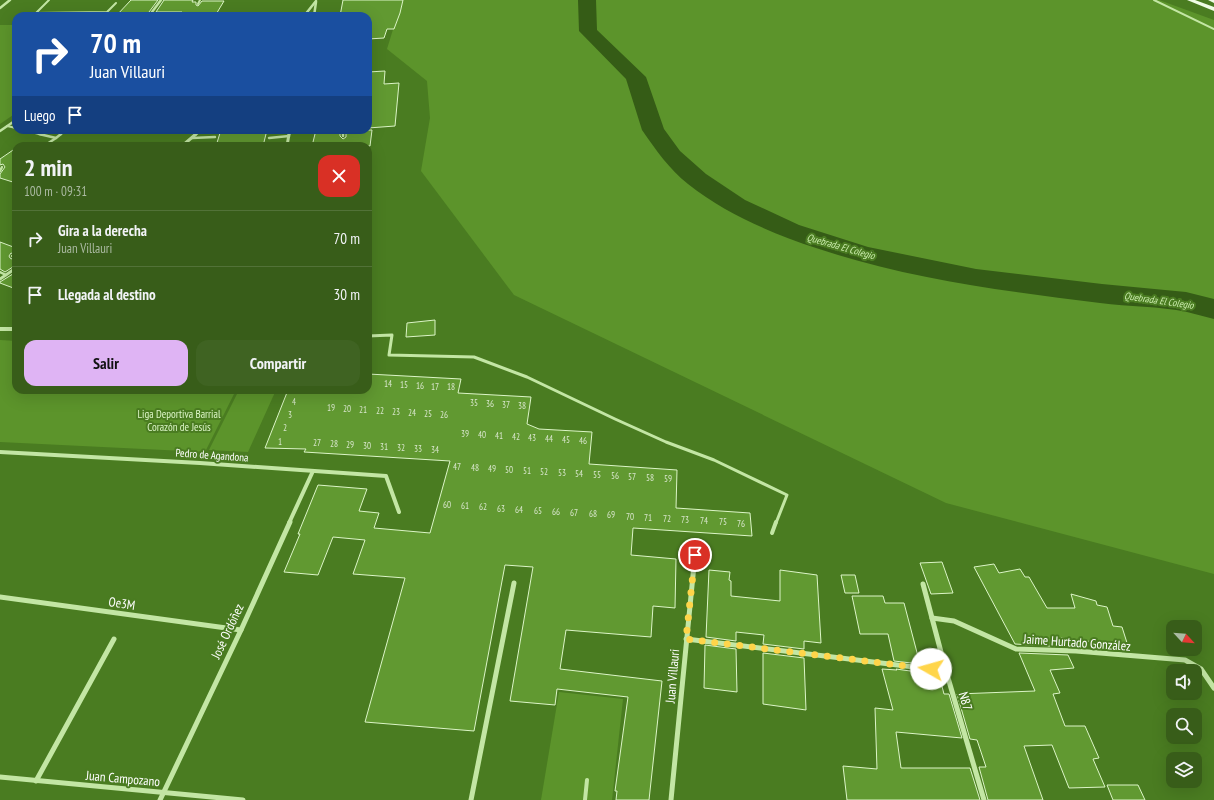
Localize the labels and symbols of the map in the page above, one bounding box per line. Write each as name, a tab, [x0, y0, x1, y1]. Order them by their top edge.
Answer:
water label: Quebrada El Colegio	[805, 231, 877, 263]
water label: Quebrada El Colegio	[1123, 289, 1195, 312]
house number: 14	[384, 378, 392, 389]
house number: 15	[400, 379, 408, 390]
house number: 16	[416, 380, 424, 391]
house number: 17	[431, 381, 439, 392]
house number: 18	[447, 381, 455, 392]
house number: 4	[292, 396, 296, 407]
house number: 35	[470, 397, 478, 408]
house number: 36	[486, 398, 494, 409]
house number: 37	[502, 399, 510, 410]
house number: 38	[518, 400, 526, 411]
house number: 19	[327, 402, 335, 413]
house number: 20	[343, 403, 351, 414]
house number: 21	[359, 404, 367, 415]
house number: 22	[376, 405, 384, 416]
house number: 23	[392, 406, 400, 417]
park label: Liga Deportiva Barrial Corazón de Jesús	[138, 407, 221, 434]
house number: 24	[408, 407, 416, 418]
house number: 25	[424, 408, 432, 419]
house number: 3	[288, 409, 292, 420]
house number: 26	[440, 409, 448, 420]
house number: 2	[283, 422, 287, 433]
house number: 39	[461, 428, 469, 439]
house number: 40	[478, 429, 486, 440]
house number: 41	[495, 430, 503, 441]
house number: 42	[512, 431, 520, 442]
house number: 43	[528, 432, 536, 443]
house number: 44	[545, 433, 553, 444]
house number: 45	[562, 434, 570, 445]
house number: 46	[579, 435, 587, 446]
house number: 1	[278, 436, 282, 447]
house number: 27	[313, 437, 321, 448]
house number: 28	[330, 438, 338, 449]
house number: 29	[346, 439, 354, 450]
house number: 30	[363, 440, 371, 451]
house number: 31	[380, 441, 388, 452]
house number: 32	[397, 442, 405, 453]
house number: 33	[414, 443, 422, 454]
house number: 34	[431, 444, 439, 455]
street label: Pedro de Agandona	[175, 445, 249, 465]
house number: 47	[453, 461, 461, 472]
house number: 48	[471, 462, 479, 473]
house number: 49	[488, 463, 496, 474]
house number: 50	[505, 464, 513, 475]
house number: 51	[523, 465, 531, 476]
house number: 52	[540, 466, 548, 477]
house number: 53	[558, 467, 566, 478]
house number: 54	[575, 468, 583, 479]
house number: 55	[593, 469, 601, 480]
house number: 56	[611, 470, 619, 481]
house number: 57	[628, 471, 636, 482]
house number: 58	[646, 472, 654, 483]
house number: 59	[664, 473, 672, 484]
house number: 60	[443, 499, 451, 510]
house number: 61	[461, 500, 469, 511]
house number: 62	[479, 501, 487, 512]
house number: 63	[497, 503, 505, 514]
house number: 64	[515, 504, 523, 515]
house number: 65	[534, 505, 542, 516]
house number: 66	[552, 506, 560, 517]
house number: 67	[570, 507, 578, 518]
house number: 68	[589, 508, 597, 519]
house number: 69	[607, 509, 615, 520]
house number: 70	[626, 511, 634, 522]
house number: 71	[644, 512, 652, 523]
house number: 72	[663, 513, 671, 524]
house number: 73	[681, 514, 689, 525]
house number: 74	[700, 515, 708, 526]
house number: 75	[719, 516, 727, 527]
house number: 76	[737, 518, 745, 529]
pin	[678, 538, 712, 572]
street label: Oe3M	[108, 593, 136, 614]
street label: José Ordóñez	[207, 601, 248, 662]
north arrow	[1166, 620, 1202, 656]
street label: Jaime Hurtado González	[1022, 630, 1132, 655]
street label: Juan Villauri	[662, 648, 683, 705]
position arrow	[910, 648, 952, 690]
street label: N87	[955, 690, 976, 713]
street label: Juan Campozano	[84, 767, 161, 790]

